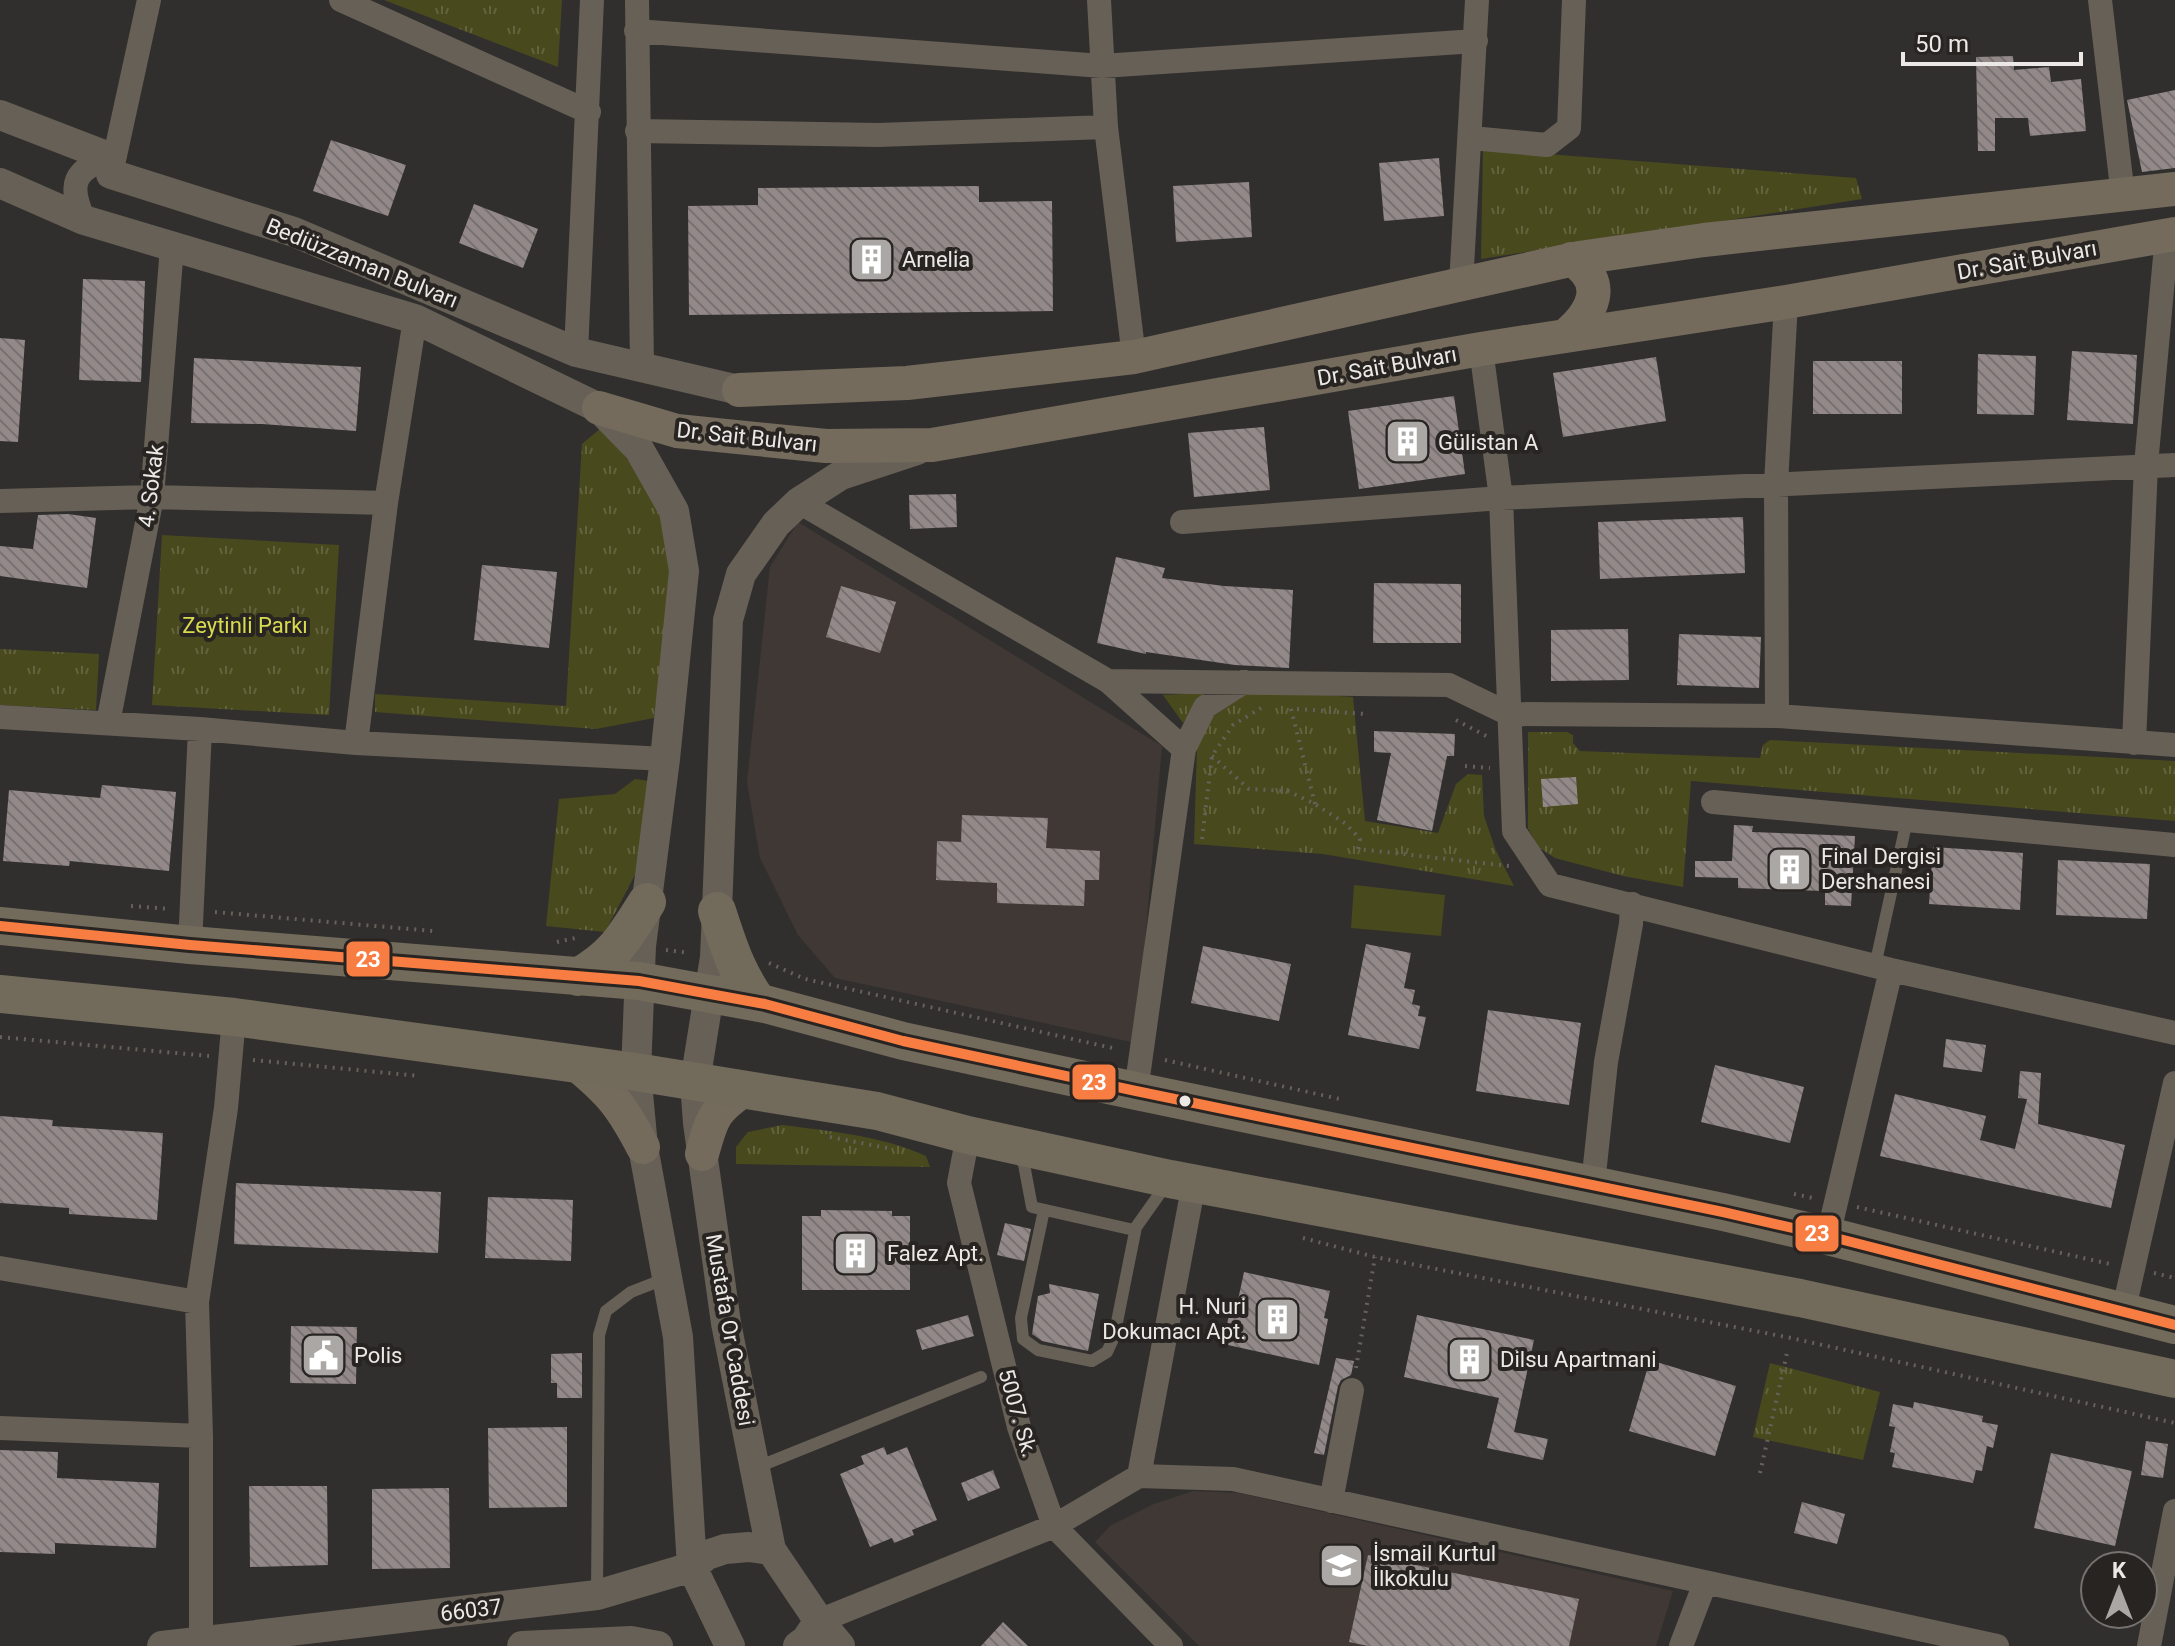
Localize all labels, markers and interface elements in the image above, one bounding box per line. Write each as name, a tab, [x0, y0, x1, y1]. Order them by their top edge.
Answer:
scale bar	[1903, 16, 2081, 66]
text: 50 m	[1915, 30, 1969, 58]
street label: Bediüzzaman Bulvarı	[263, 213, 461, 313]
building icon: Arnelia	[847, 235, 895, 283]
street label: Dr. Sait Bulvarı	[1955, 235, 2099, 285]
place label: Arnelia	[902, 247, 970, 272]
street label: Dr. Sait Bulvarı	[1315, 341, 1459, 391]
street label: Dr. Sait Bulvarı	[675, 417, 819, 457]
building icon: Gülistan A	[1383, 418, 1431, 466]
place label: Gülistan A	[1438, 430, 1539, 455]
street label: 4. Sokak	[134, 442, 169, 529]
park label: Zeytinli Parkı	[182, 613, 308, 638]
place label: Final Dergisi Dershanesi	[1821, 844, 1941, 894]
building icon: Final Dergisi Dershanesi	[1766, 845, 1814, 893]
line badge: 23	[345, 940, 391, 978]
text: 23	[355, 947, 381, 972]
line badge: 23	[1071, 1063, 1117, 1101]
text: 23	[1081, 1070, 1107, 1095]
unlabelled marker	[1177, 1093, 1193, 1109]
line badge: 23	[1794, 1214, 1840, 1253]
text: 23	[1804, 1221, 1830, 1246]
building icon: Falez Apt.	[832, 1229, 880, 1277]
street label: Mustafa Or Caddesi	[701, 1232, 759, 1428]
place label: Falez Apt.	[887, 1241, 984, 1266]
place label: H. Nuri Dokumacı Apt.	[1102, 1294, 1246, 1344]
building icon: H. Nuri Dokumacı Apt.	[1253, 1295, 1301, 1343]
public building icon: Polis	[299, 1331, 347, 1379]
building icon: Dilsu Apartmani	[1445, 1335, 1493, 1383]
place label: Polis	[354, 1343, 402, 1368]
place label: Dilsu Apartmani	[1500, 1347, 1657, 1372]
street label: 5007. Sk.	[993, 1366, 1043, 1460]
place label: İsmail Kurtul İlkokulu	[1373, 1541, 1496, 1591]
school or university icon: İsmail Kurtul İlkokulu	[1318, 1542, 1366, 1590]
north arrow	[2079, 1550, 2159, 1630]
text: K	[2112, 1558, 2127, 1583]
street label: 66037	[439, 1594, 503, 1626]

